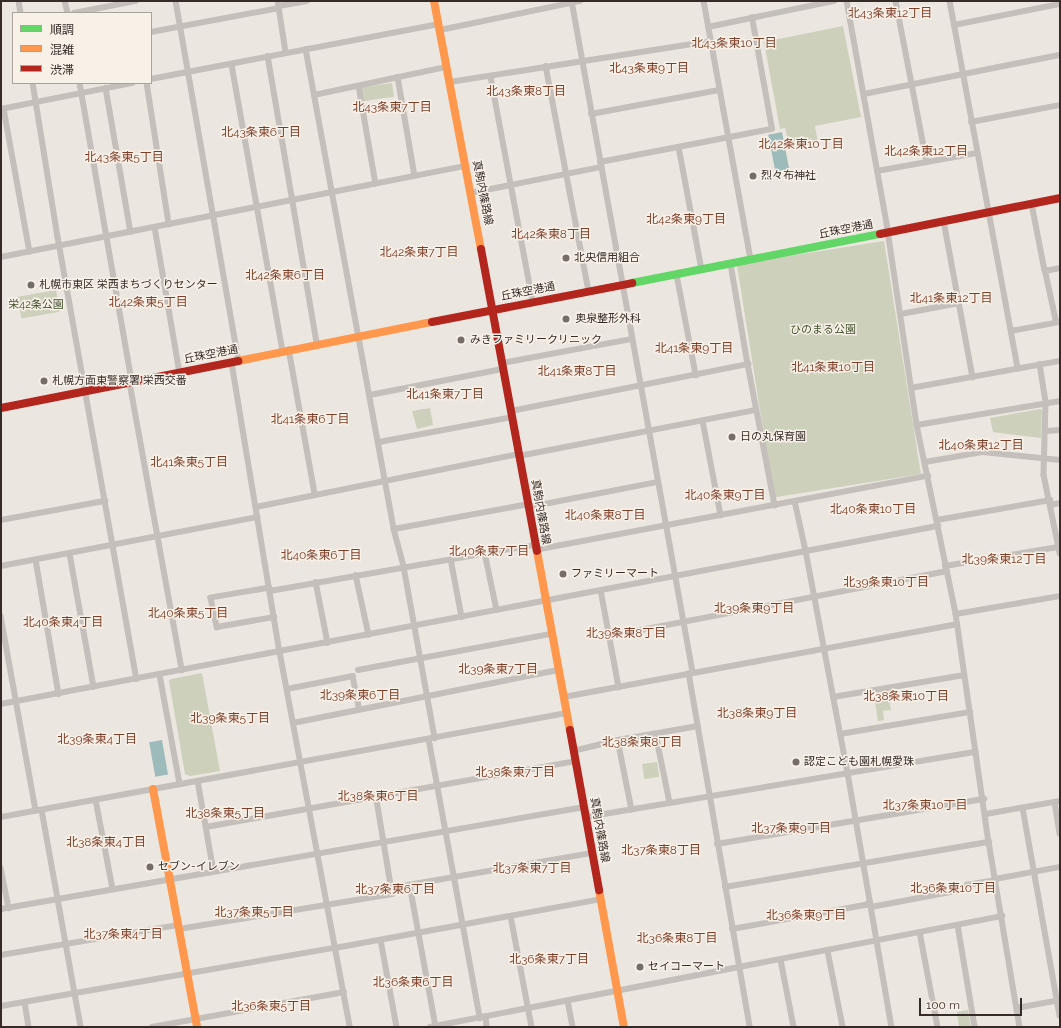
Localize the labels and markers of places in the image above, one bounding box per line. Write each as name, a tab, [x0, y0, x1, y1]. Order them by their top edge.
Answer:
place label: 烈々布神社	[761, 169, 816, 183]
marker: 烈々布神社	[748, 171, 758, 181]
place label: 北央信用組合	[574, 251, 640, 265]
marker: 北央信用組合	[561, 253, 571, 263]
place label: 札幌市東区 栄西まちづくりセンター	[39, 278, 218, 292]
marker: 札幌市東区 栄西まちづくりセンター	[26, 280, 36, 290]
place label: 奥泉整形外科	[575, 312, 641, 326]
marker: 奥泉整形外科	[560, 313, 572, 325]
place label: みきファミリークリニック	[470, 333, 602, 347]
marker: みきファミリークリニック	[455, 334, 467, 346]
place label: 札幌方面東警察署 栄西交番	[52, 374, 187, 388]
marker: 札幌方面東警察署 栄西交番	[39, 376, 49, 386]
place label: 日の丸保育園	[740, 430, 806, 444]
marker: 日の丸保育園	[727, 432, 737, 442]
place label: ファミリーマート	[571, 567, 659, 581]
marker: ファミリーマート	[558, 569, 568, 579]
place label: 認定こども園札幌愛珠	[804, 755, 914, 769]
marker: 認定こども園札幌愛珠	[791, 757, 801, 767]
place label: セブン-イレブン	[158, 860, 240, 874]
marker: セブン-イレブン	[145, 862, 155, 872]
place label: セイコーマート	[648, 960, 725, 974]
marker: セイコーマート	[635, 962, 645, 972]

